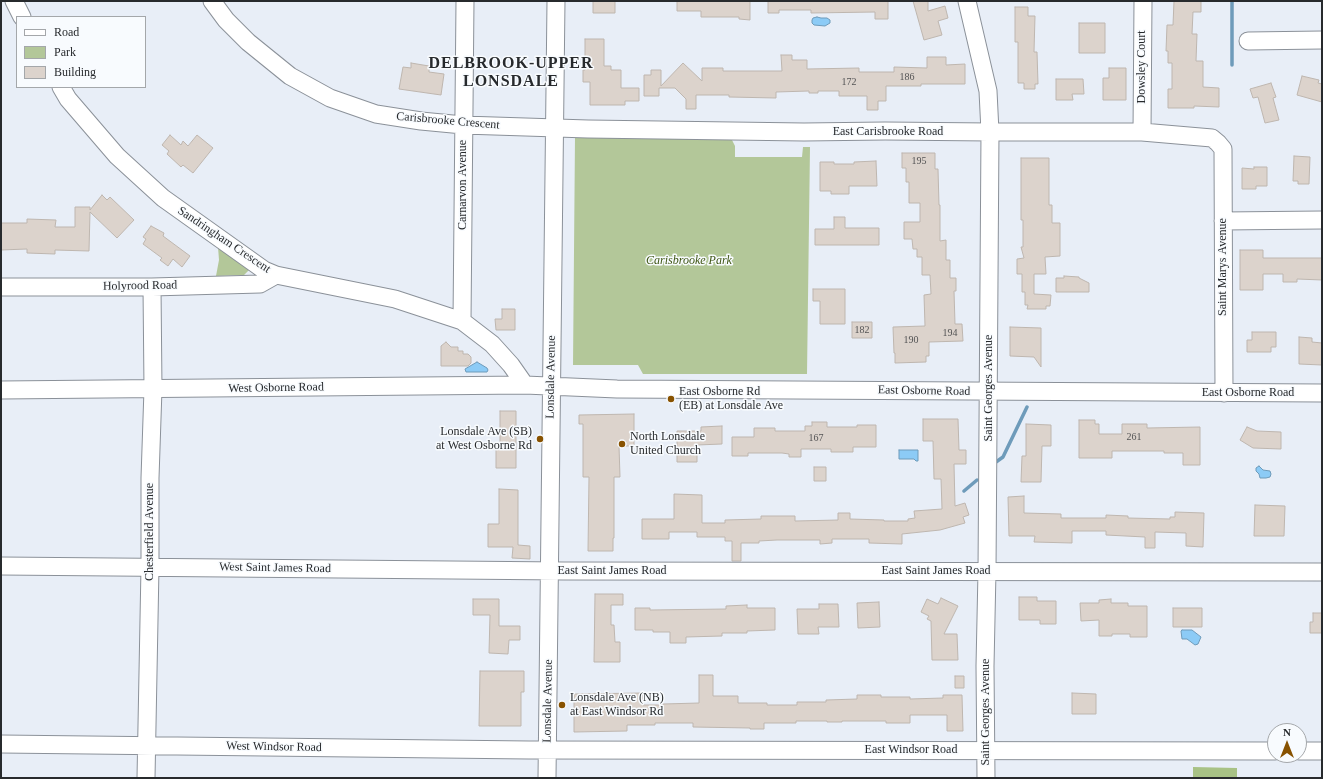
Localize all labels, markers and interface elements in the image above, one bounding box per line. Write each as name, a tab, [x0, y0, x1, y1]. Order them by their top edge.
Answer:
legend	[16, 16, 146, 88]
text: Road	[54, 25, 79, 39]
street label: Dowsley Court	[1135, 31, 1149, 103]
text: Park	[54, 45, 76, 59]
district label: DELBROOK-UPPER LONSDALE	[428, 54, 594, 92]
text: Building	[54, 65, 96, 79]
house number: 186	[900, 71, 914, 83]
house number: 172	[842, 76, 856, 88]
street label: Carisbrooke Crescent	[396, 109, 500, 133]
street label: East Carisbrooke Road	[833, 125, 943, 139]
street label: Carnarvon Avenue	[456, 140, 470, 230]
house number: 195	[912, 155, 926, 167]
street label: Sandringham Crescent	[175, 204, 273, 276]
street label: Saint Marys Avenue	[1216, 218, 1230, 316]
park label: Carisbrooke Park	[646, 254, 732, 268]
street label: Holyrood Road	[103, 278, 177, 294]
house number: 182	[854, 324, 870, 336]
house number: 194	[942, 327, 958, 339]
house number: 190	[904, 334, 918, 346]
street label: Lonsdale Avenue	[543, 335, 559, 419]
street label: Saint Georges Avenue	[982, 335, 996, 441]
street label: West Osborne Road	[228, 380, 324, 396]
street label: East Osborne Road	[878, 383, 970, 399]
place label: East Osborne Rd (EB) at Lonsdale Ave	[679, 385, 783, 413]
street label: East Osborne Road	[1202, 386, 1294, 400]
marker: East Osborne Rd (EB) at Lonsdale Ave	[666, 394, 676, 404]
place label: Lonsdale Ave (SB) at West Osborne Rd	[436, 425, 532, 453]
place label: North Lonsdale United Church	[630, 430, 705, 458]
house number: 261	[1126, 431, 1142, 443]
house number: 167	[808, 432, 824, 444]
marker: Lonsdale Ave (SB) at West Osborne Rd	[535, 434, 545, 444]
marker: North Lonsdale United Church	[617, 439, 627, 449]
street label: Chesterfield Avenue	[143, 483, 157, 581]
street label: West Saint James Road	[219, 560, 331, 576]
street label: East Saint James Road	[558, 564, 666, 578]
street label: East Saint James Road	[882, 564, 990, 578]
street label: Lonsdale Avenue	[540, 659, 556, 743]
street label: Saint Georges Avenue	[979, 659, 993, 765]
place label: Lonsdale Ave (NB) at East Windsor Rd	[570, 691, 664, 719]
marker: Lonsdale Ave (NB) at East Windsor Rd	[557, 700, 567, 710]
north arrow	[1267, 723, 1307, 763]
text: N	[1283, 726, 1291, 738]
street label: West Windsor Road	[226, 739, 322, 755]
street label: East Windsor Road	[865, 743, 957, 757]

